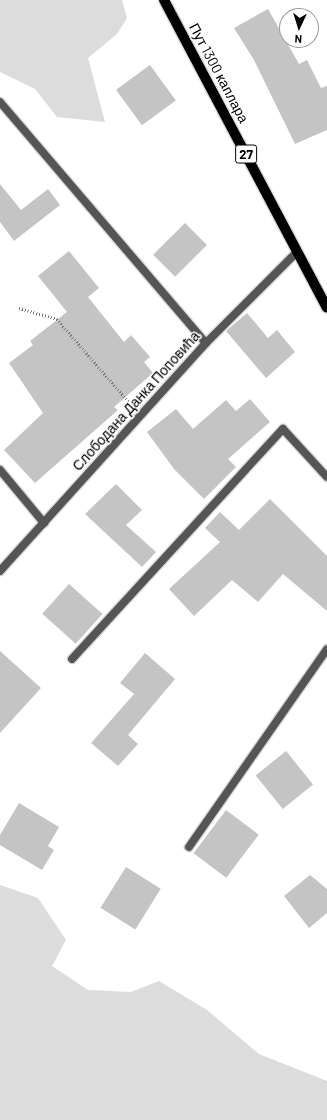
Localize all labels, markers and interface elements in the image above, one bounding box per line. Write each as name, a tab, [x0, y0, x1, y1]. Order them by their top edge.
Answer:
north arrow	[279, 8, 319, 48]
street label: Пут 1300 каплара	[186, 20, 252, 126]
text: N	[294, 33, 302, 46]
road number: 27	[235, 143, 257, 165]
street label: Слободана Данка Поповића	[69, 328, 203, 474]

